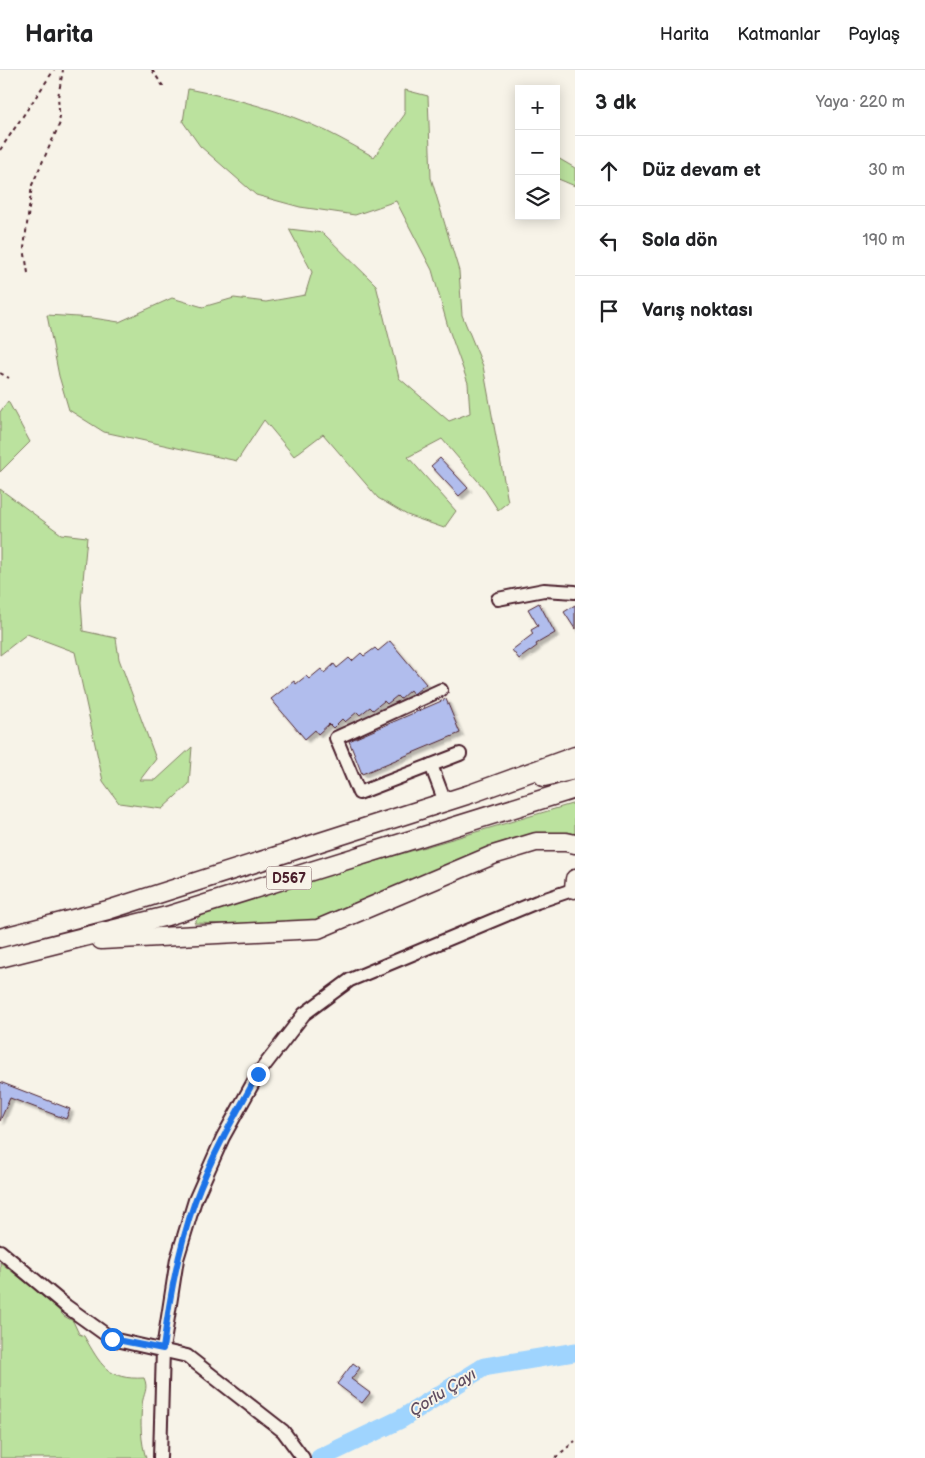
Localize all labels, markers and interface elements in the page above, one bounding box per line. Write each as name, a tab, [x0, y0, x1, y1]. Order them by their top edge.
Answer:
text: Harita	[25, 20, 93, 49]
text: Harita	[660, 24, 709, 45]
text: Katmanlar	[737, 24, 820, 45]
text: Paylaş	[848, 24, 900, 45]
map controls	[515, 85, 560, 220]
button: +	[515, 85, 560, 130]
text: 3 dk	[595, 90, 636, 115]
text: Yaya · 220 m	[816, 93, 905, 112]
button: −	[515, 130, 560, 175]
icon: ahead	[595, 157, 623, 185]
text: Düz devam et	[642, 159, 761, 182]
text: 30 m	[868, 161, 905, 180]
button: layers	[515, 175, 560, 220]
icon: left	[595, 227, 623, 255]
text: Sola dön	[642, 229, 718, 252]
text: 190 m	[863, 231, 905, 250]
icon: arrive	[595, 297, 623, 325]
text: Varış noktası	[642, 299, 753, 322]
road number: D567	[266, 866, 312, 890]
route end	[247, 1063, 270, 1086]
route start	[101, 1328, 124, 1351]
water label: Çorlu Çayı	[406, 1365, 480, 1421]

